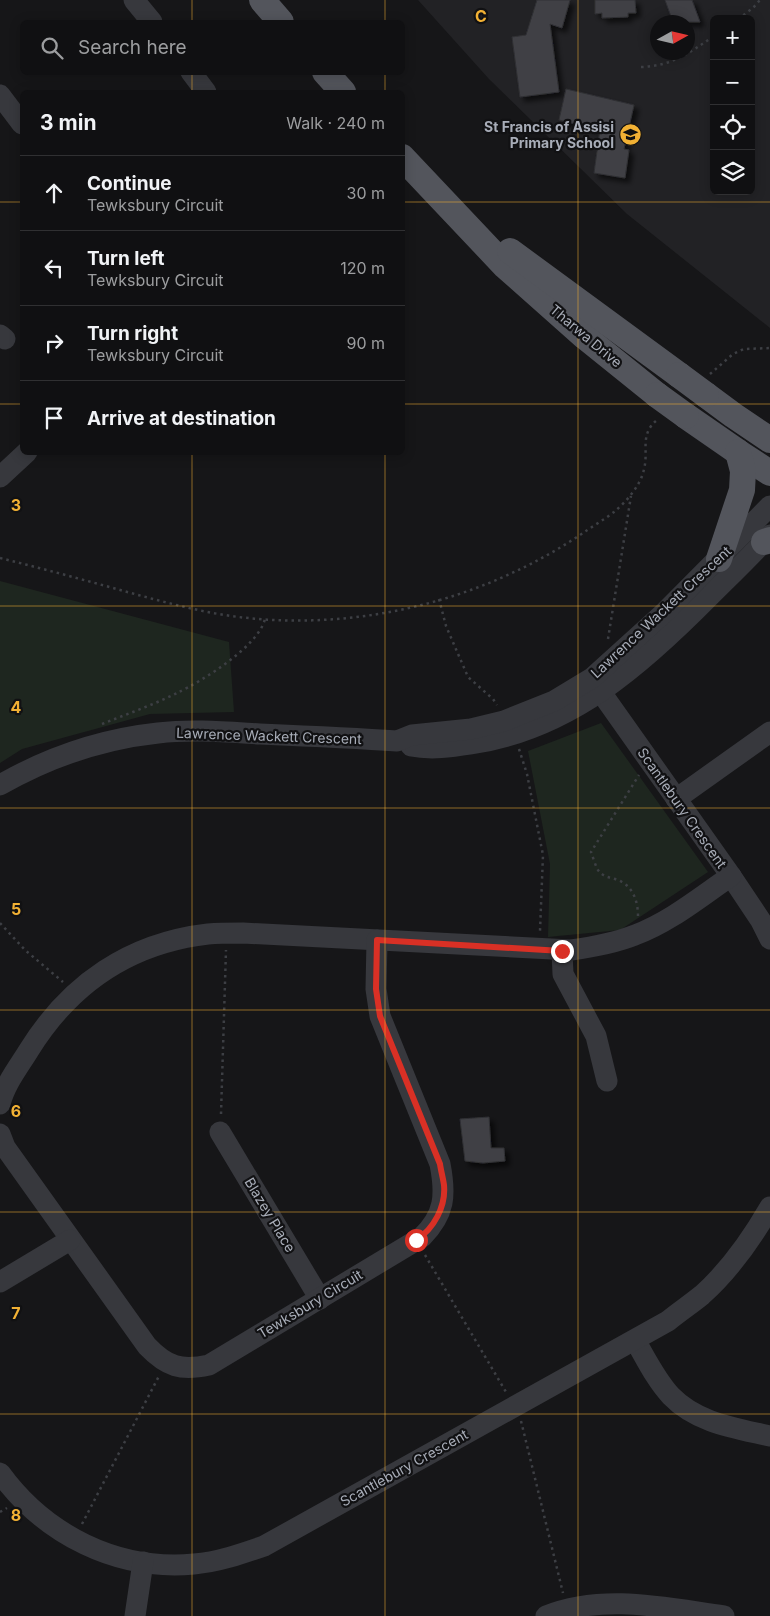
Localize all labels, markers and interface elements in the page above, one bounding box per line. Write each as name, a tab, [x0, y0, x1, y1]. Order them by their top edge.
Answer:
text: C	[475, 6, 487, 26]
north arrow	[650, 15, 695, 60]
map controls	[710, 15, 755, 195]
button: +	[710, 15, 755, 60]
search box	[20, 20, 405, 75]
icon: search	[38, 34, 66, 62]
text: Search here	[78, 36, 187, 59]
button: −	[710, 60, 755, 105]
button: locate	[710, 105, 755, 150]
text: 3 min	[40, 110, 96, 135]
text: Walk · 240 m	[286, 113, 385, 133]
place label: St Francis of Assisi Primary School	[484, 118, 614, 151]
school or university icon: St Francis of Assisi Primary School	[618, 123, 642, 147]
button: layers	[710, 150, 755, 195]
text: Continue	[87, 172, 172, 195]
icon: ahead	[40, 179, 68, 207]
text: 30 m	[347, 183, 385, 203]
text: Tewksbury Circuit	[87, 195, 224, 215]
text: Turn left	[87, 247, 165, 270]
icon: left	[40, 254, 68, 282]
text: 120 m	[340, 258, 385, 278]
text: Tewksbury Circuit	[87, 270, 224, 290]
street label: Tharwa Drive	[547, 301, 626, 371]
text: Turn right	[87, 322, 178, 345]
icon: right	[40, 329, 68, 357]
text: 90 m	[346, 333, 385, 353]
text: Tewksbury Circuit	[87, 345, 224, 365]
icon: arrive	[40, 404, 68, 432]
text: Arrive at destination	[87, 407, 276, 430]
text: 3	[11, 495, 21, 515]
street label: Lawrence Wackett Crescent	[587, 542, 735, 681]
text: 4	[11, 697, 22, 717]
street label: Lawrence Wackett Crescent	[176, 724, 363, 747]
street label: Scantlebury Crescent	[634, 744, 731, 872]
text: 5	[11, 899, 21, 919]
route end	[551, 940, 574, 963]
text: 6	[11, 1101, 21, 1121]
street label: Blazey Place	[242, 1174, 299, 1255]
route start	[405, 1229, 428, 1252]
street label: Tewksbury Circuit	[254, 1265, 366, 1342]
text: 7	[11, 1303, 21, 1323]
street label: Scantlebury Crescent	[337, 1425, 471, 1510]
text: 8	[11, 1505, 21, 1525]

